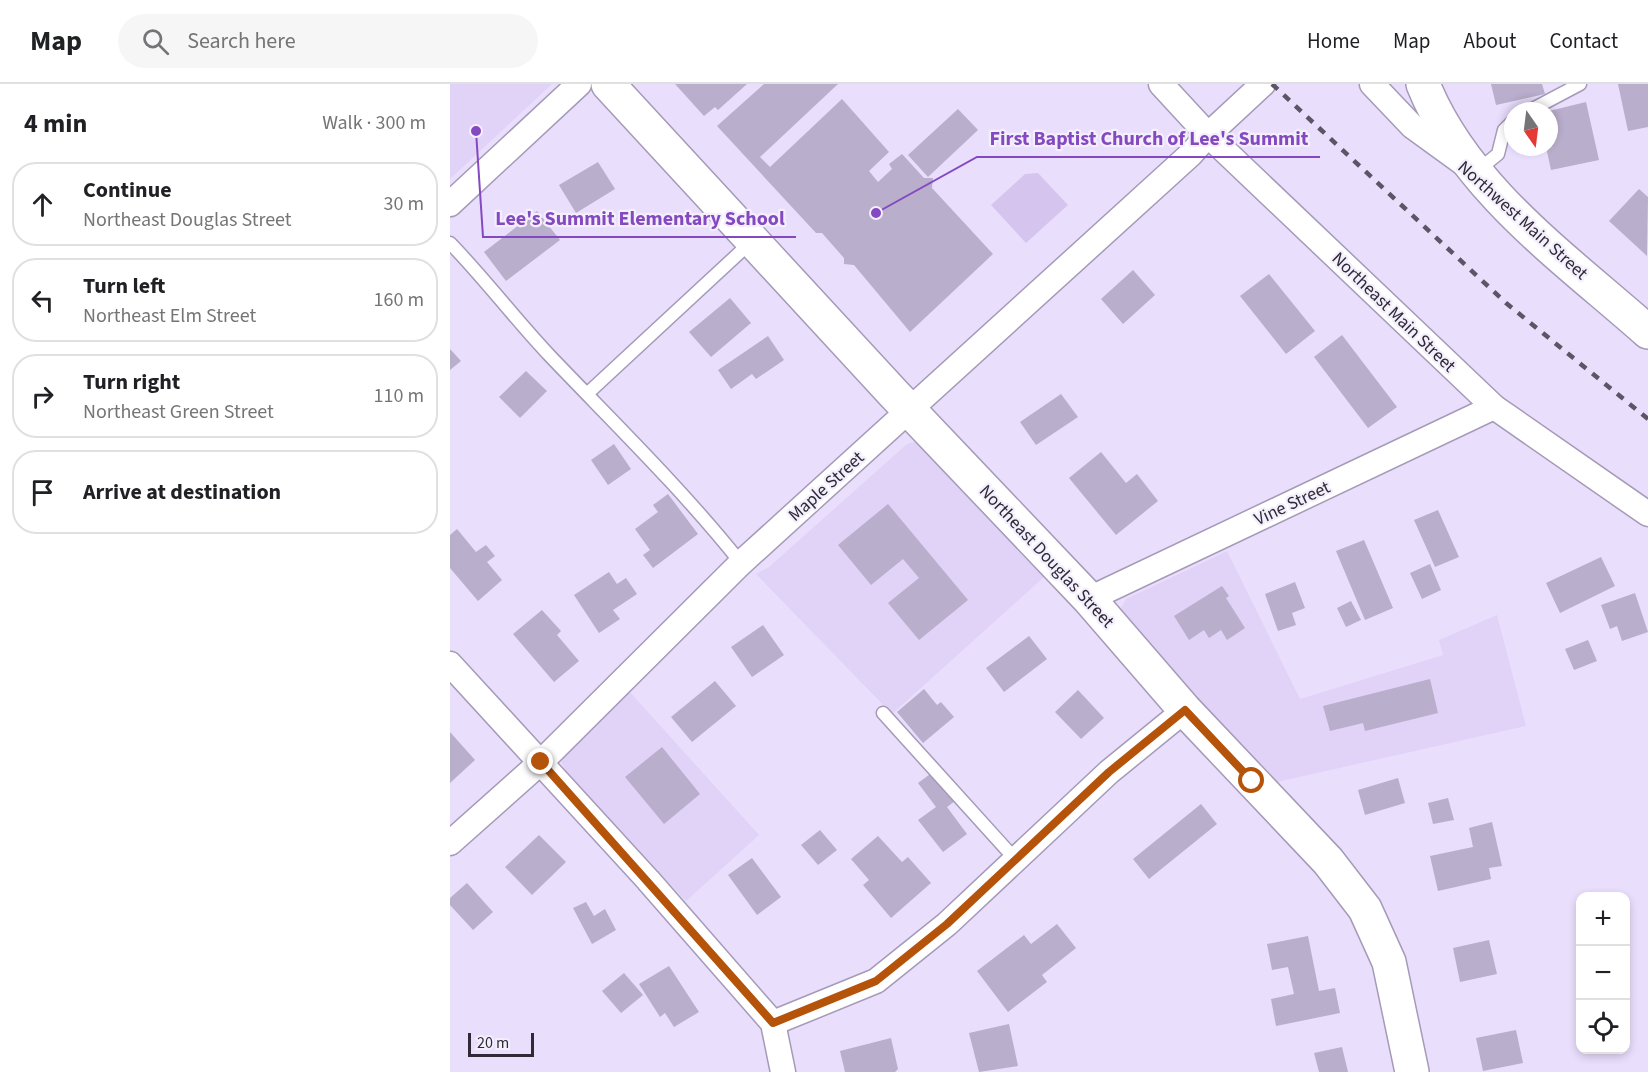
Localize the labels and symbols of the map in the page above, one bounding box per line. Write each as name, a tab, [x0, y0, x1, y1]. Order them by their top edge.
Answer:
north arrow	[1504, 102, 1558, 156]
callout: First Baptist Church of Lee's Summit	[977, 119, 1320, 157]
text: First Baptist Church of Lee's Summit	[990, 125, 1309, 153]
street label: Northwest Main Street	[1452, 155, 1593, 286]
callout: Lee's Summit Elementary School	[483, 199, 796, 237]
text: Lee's Summit Elementary School	[495, 205, 785, 233]
street label: Northeast Main Street	[1326, 247, 1461, 378]
street label: Maple Street	[783, 446, 870, 527]
street label: Vine Street	[1250, 475, 1334, 532]
street label: Northeast Douglas Street	[973, 479, 1120, 634]
route end	[527, 748, 553, 774]
route start	[1238, 767, 1264, 793]
scale bar	[468, 1030, 534, 1058]

